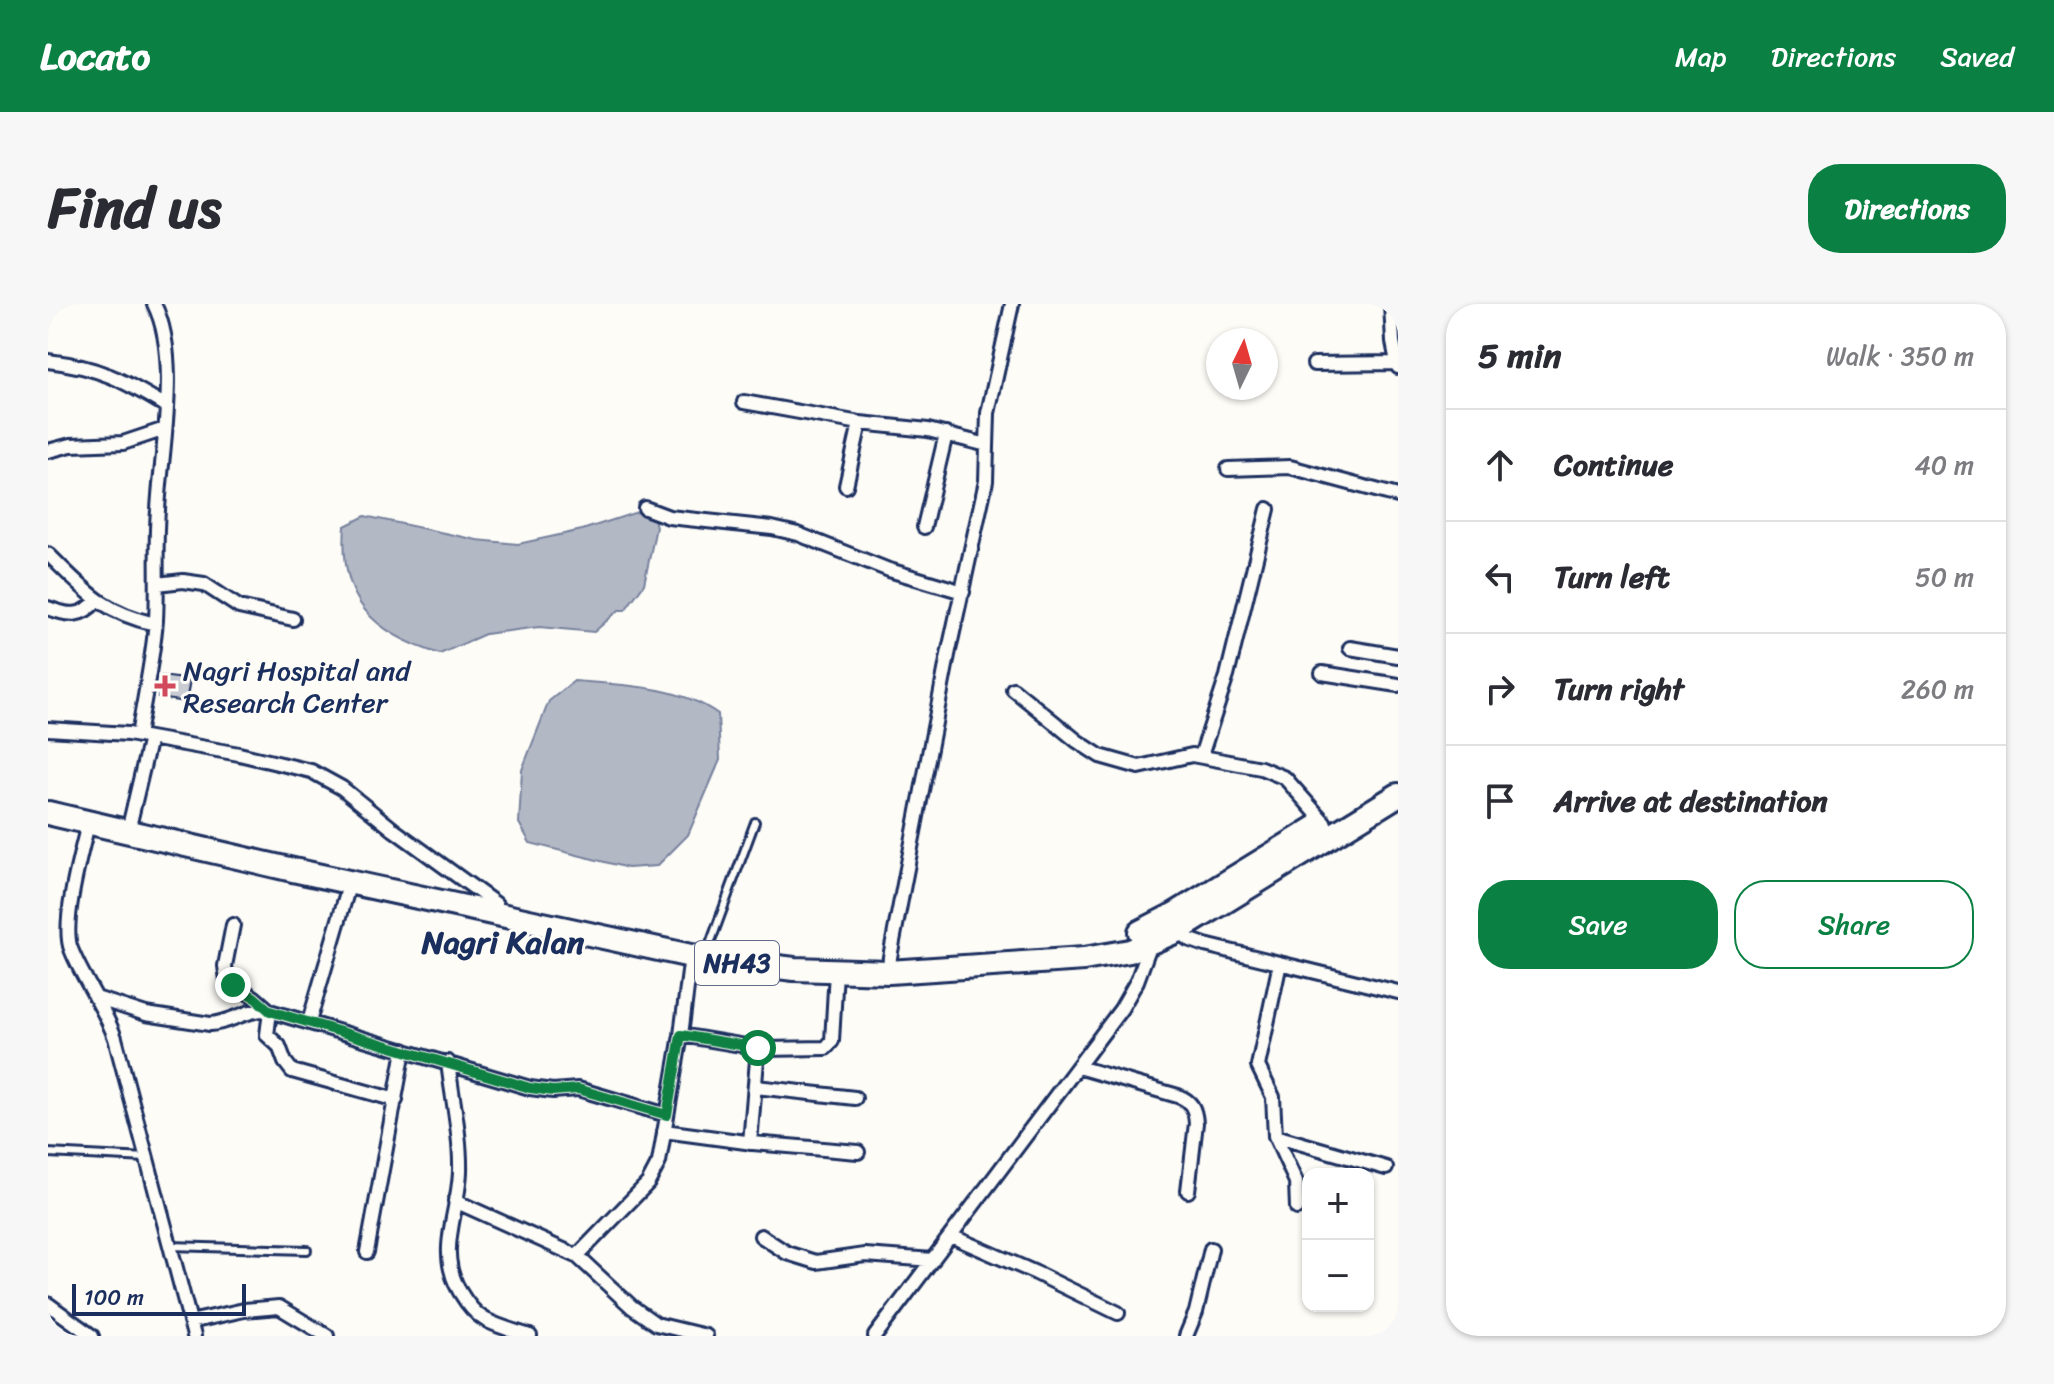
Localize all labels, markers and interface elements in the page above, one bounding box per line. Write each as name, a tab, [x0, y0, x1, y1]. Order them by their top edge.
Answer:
text: Locato	[40, 23, 150, 90]
text: Map	[1675, 32, 1727, 81]
text: Directions	[1771, 32, 1896, 81]
text: Saved	[1940, 32, 2014, 81]
text: Find us	[48, 159, 221, 258]
button: Directions	[1808, 164, 2006, 253]
text: 5 min	[1478, 326, 1561, 386]
north arrow	[1206, 328, 1278, 400]
text: Walk · 350 m	[1826, 333, 1974, 379]
text: Continue	[1554, 438, 1673, 492]
text: 40 m	[1915, 442, 1974, 488]
icon: ahead	[1478, 443, 1522, 487]
text: Turn left	[1554, 550, 1670, 604]
text: 50 m	[1915, 554, 1974, 600]
icon: left	[1478, 555, 1522, 599]
place label: Nagri Hospital and Research Center	[183, 646, 412, 727]
text: Turn right	[1554, 662, 1684, 716]
text: 260 m	[1901, 666, 1974, 712]
icon: right	[1478, 667, 1522, 711]
marker: Nagri Hospital and Research Center	[154, 675, 176, 697]
text: Arrive at destination	[1554, 774, 1828, 828]
icon: arrive	[1478, 779, 1522, 823]
button: Save	[1478, 880, 1718, 969]
button: Share	[1734, 880, 1974, 969]
district label: Nagri Kalan	[421, 914, 585, 971]
road number: NH43	[695, 941, 779, 985]
route end	[215, 967, 251, 1003]
route start	[740, 1030, 776, 1066]
map controls	[1302, 1168, 1374, 1312]
button: +	[1302, 1168, 1374, 1240]
button: −	[1302, 1240, 1374, 1312]
text: 100 m	[84, 1278, 144, 1317]
scale bar	[72, 1280, 246, 1316]

